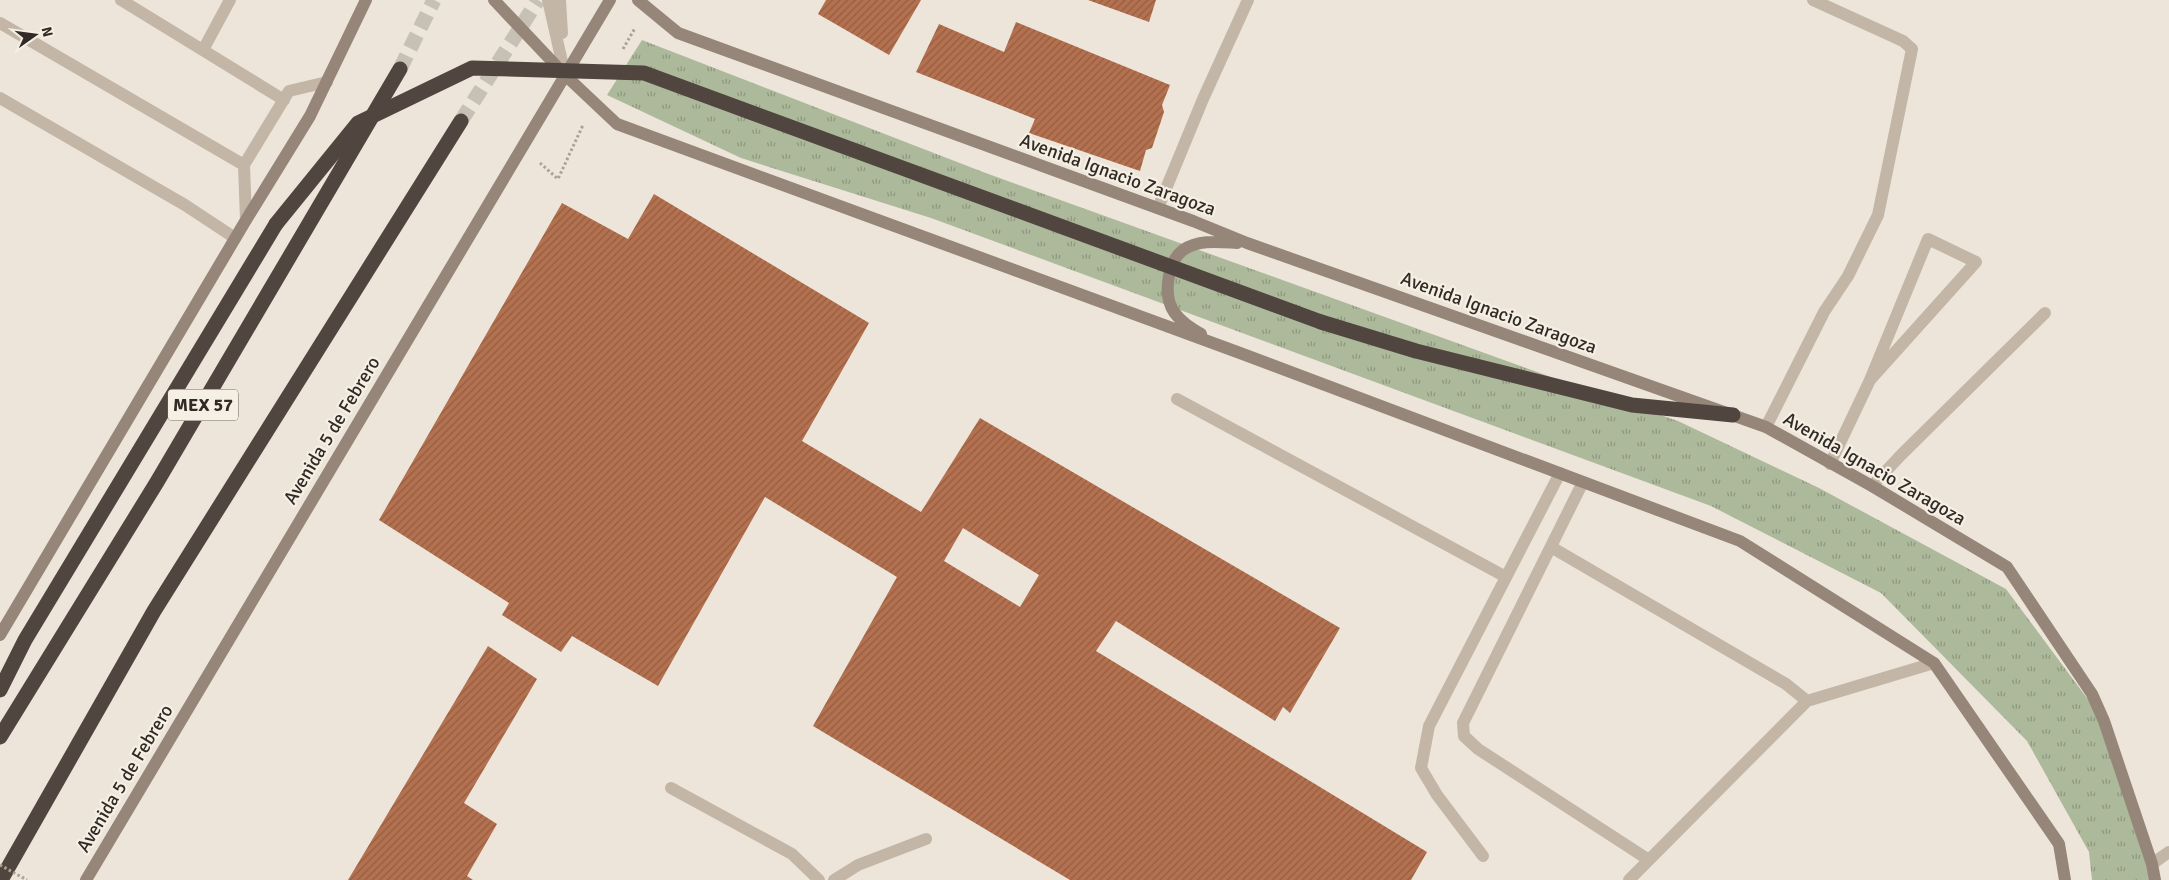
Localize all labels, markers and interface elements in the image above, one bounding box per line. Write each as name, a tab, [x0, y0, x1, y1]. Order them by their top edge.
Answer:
north arrow	[10, 10, 60, 60]
text: N	[38, 25, 57, 39]
street label: Avenida Ignacio Zaragoza	[1016, 128, 1219, 222]
street label: Avenida Ignacio Zaragoza	[1397, 266, 1600, 360]
street label: Avenida 5 de Febrero	[278, 352, 386, 509]
road number: MEX 57	[168, 390, 238, 420]
street label: Avenida Ignacio Zaragoza	[1779, 407, 1970, 531]
street label: Avenida 5 de Febrero	[71, 700, 179, 857]

